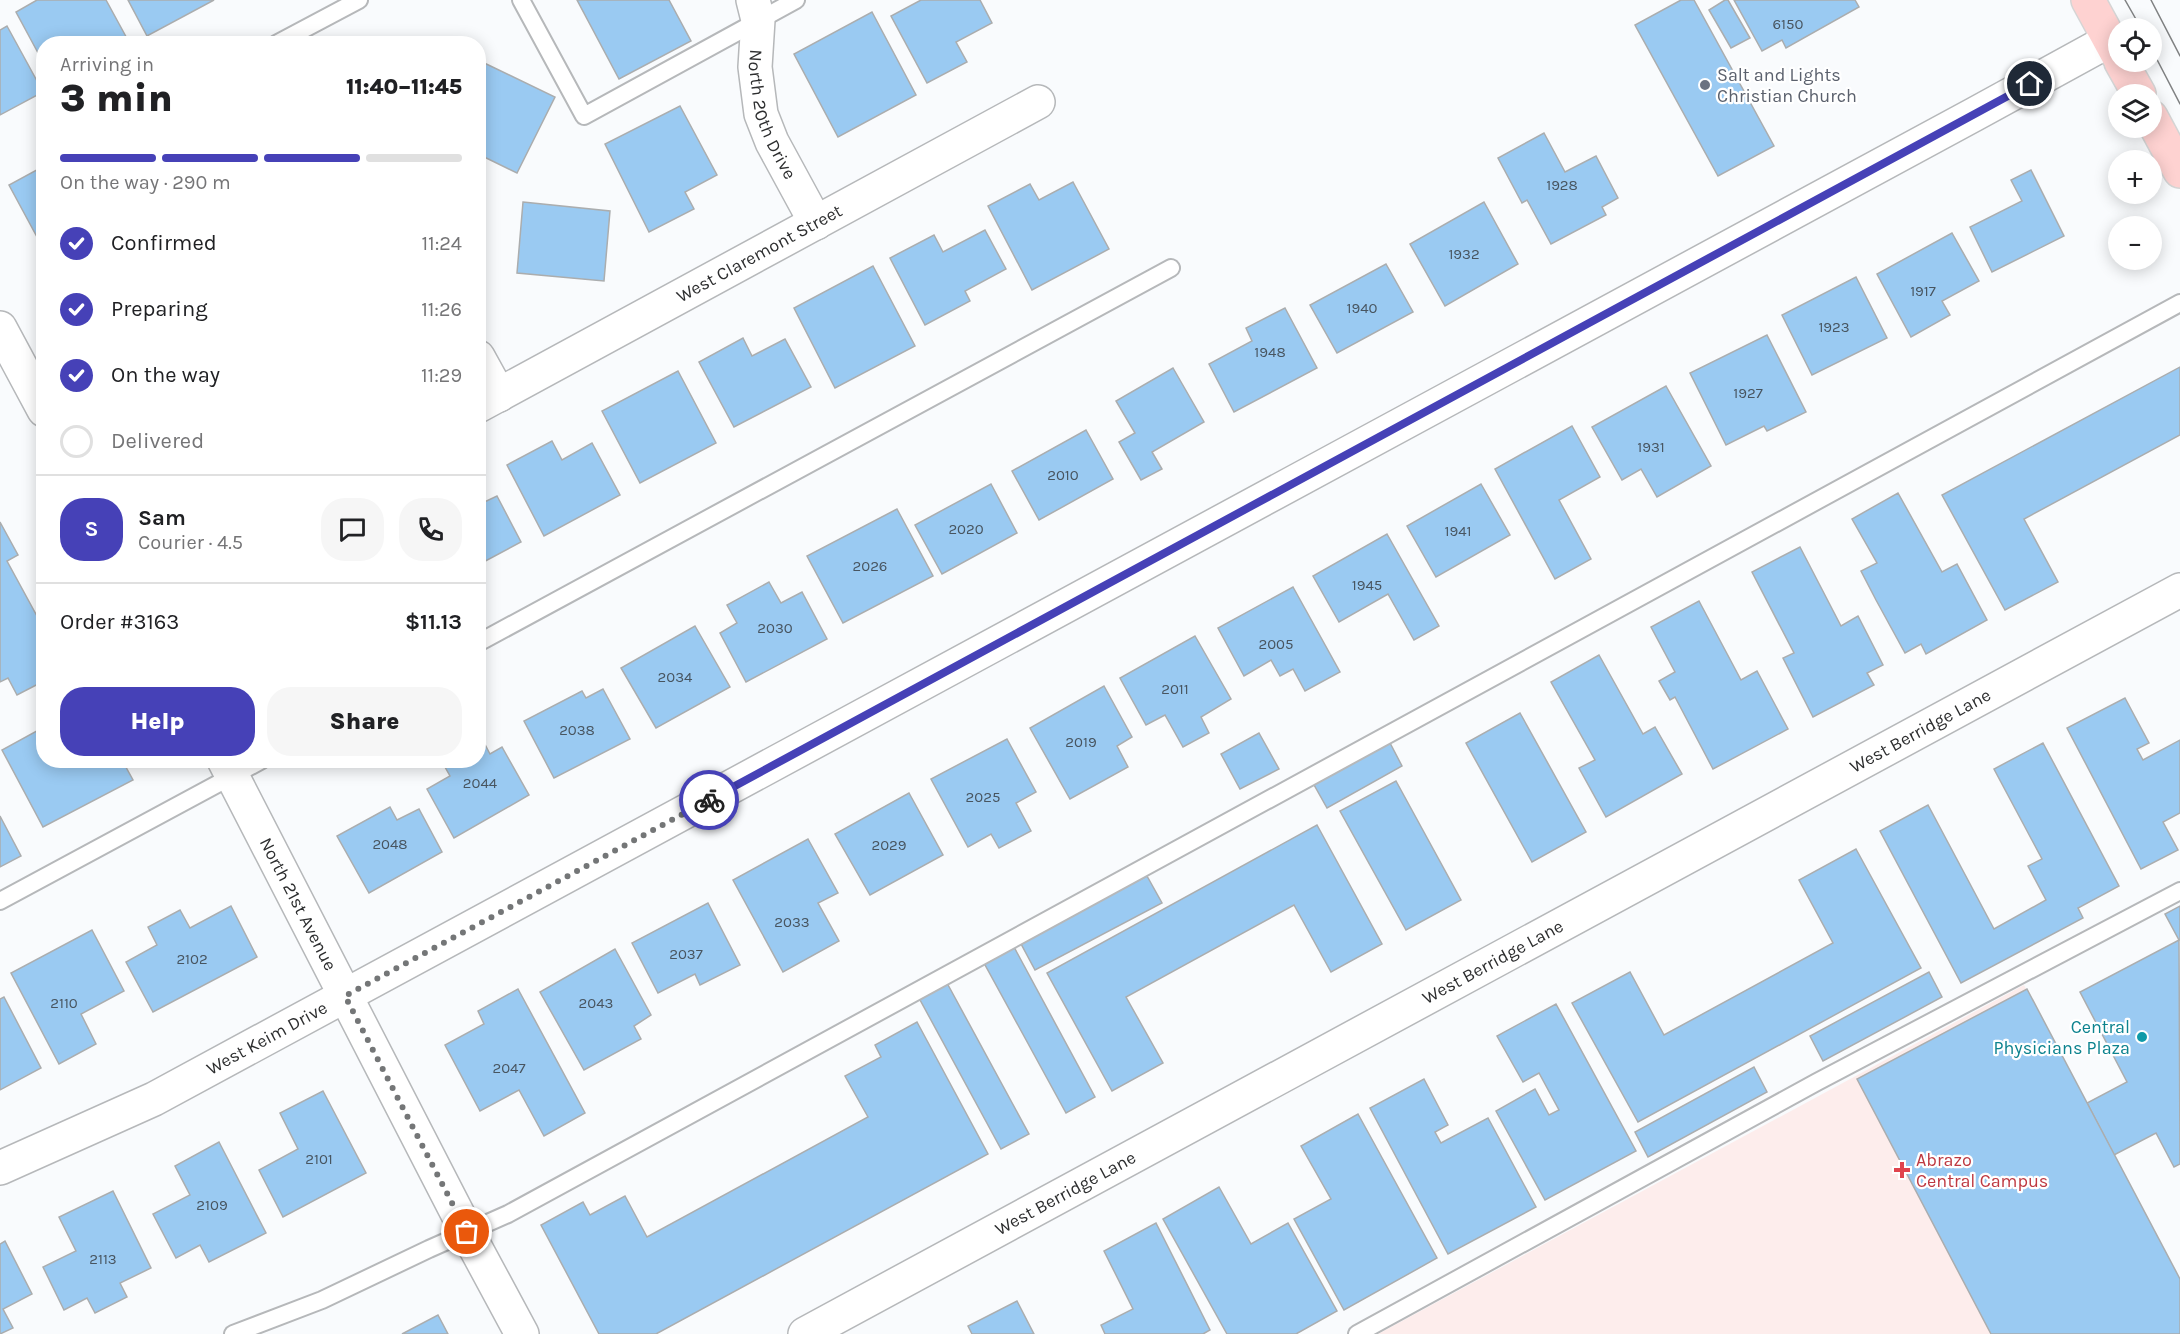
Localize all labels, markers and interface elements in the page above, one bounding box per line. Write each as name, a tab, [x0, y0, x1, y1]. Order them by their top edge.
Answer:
house number: 6150	[1773, 15, 1804, 33]
map controls	[2108, 18, 2162, 270]
button: locate	[2108, 18, 2162, 72]
street label: North 20th Drive	[744, 49, 801, 183]
text: Arriving in	[60, 53, 154, 76]
pin	[2004, 58, 2055, 109]
place label: Salt and Lights Christian Church	[1717, 64, 1857, 107]
icon: home	[2013, 67, 2046, 100]
text: 11:40–11:45	[346, 74, 462, 100]
text: 3 min	[60, 75, 173, 121]
marker: Salt and Lights Christian Church	[1698, 78, 1712, 92]
button: layers	[2108, 84, 2162, 138]
button: +	[2108, 150, 2162, 204]
text: On the way · 290 m	[60, 171, 231, 194]
house number: 1928	[1546, 176, 1578, 194]
street label: West Claremont Street	[673, 199, 846, 307]
button: −	[2108, 216, 2162, 270]
icon: check	[60, 227, 93, 260]
text: Confirmed	[111, 230, 217, 256]
text: 11:24	[421, 232, 462, 255]
house number: 1932	[1448, 245, 1480, 263]
house number: 1917	[1910, 282, 1936, 300]
icon: check	[60, 293, 93, 326]
text: Preparing	[111, 296, 208, 322]
text: 11:26	[421, 298, 462, 321]
house number: 1940	[1347, 299, 1378, 317]
house number: 1923	[1818, 318, 1850, 336]
house number: 1948	[1254, 343, 1286, 361]
icon: check	[60, 359, 93, 392]
text: On the way	[111, 362, 220, 388]
text: 11:29	[421, 364, 462, 387]
house number: 1927	[1733, 384, 1763, 402]
text: Delivered	[111, 428, 204, 454]
house number: 1931	[1637, 438, 1665, 456]
house number: 2010	[1047, 466, 1079, 484]
button: chat	[321, 498, 384, 561]
button: phone	[399, 498, 462, 561]
text: Sam	[138, 505, 186, 531]
text: S	[84, 516, 99, 542]
house number: 2020	[948, 520, 984, 538]
house number: 1941	[1445, 522, 1472, 540]
text: Courier · 4.5	[138, 531, 243, 554]
house number: 2026	[853, 557, 887, 575]
house number: 1945	[1352, 576, 1382, 594]
text: Order #3163	[60, 609, 179, 635]
text: $11.13	[405, 609, 462, 635]
house number: 2030	[757, 619, 793, 637]
house number: 2005	[1259, 635, 1293, 653]
house number: 2034	[658, 668, 693, 686]
house number: 2011	[1161, 680, 1189, 698]
street label: West Berridge Lane	[1846, 684, 1994, 778]
button: Help	[60, 687, 255, 756]
button: Share	[267, 687, 462, 756]
house number: 2038	[559, 721, 595, 739]
house number: 2019	[1065, 733, 1097, 751]
courier	[679, 770, 739, 830]
house number: 2044	[463, 774, 498, 792]
icon: bike	[693, 784, 726, 817]
house number: 2025	[966, 788, 1000, 806]
street label: North 21st Avenue	[255, 834, 342, 974]
house number: 2048	[372, 835, 408, 853]
house number: 2029	[872, 836, 907, 854]
house number: 2033	[774, 913, 810, 931]
street label: West Berridge Lane	[1418, 915, 1567, 1009]
house number: 2037	[669, 945, 703, 963]
house number: 2102	[176, 950, 208, 968]
house number: 2110	[50, 994, 78, 1012]
house number: 2043	[579, 994, 613, 1012]
street label: West Keim Drive	[203, 996, 331, 1080]
place label: Central Physicians Plaza	[1993, 1016, 2130, 1059]
marker: Central Physicians Plaza	[2135, 1030, 2149, 1044]
house number: 2047	[492, 1059, 526, 1077]
street label: West Berridge Lane	[991, 1146, 1140, 1240]
place label: Abrazo Central Campus	[1916, 1149, 2048, 1192]
house number: 2101	[305, 1150, 333, 1168]
marker: Abrazo Central Campus	[1893, 1161, 1911, 1179]
house number: 2109	[196, 1196, 228, 1214]
pin	[441, 1206, 492, 1257]
icon: bag	[450, 1215, 483, 1248]
house number: 2113	[89, 1250, 117, 1268]

